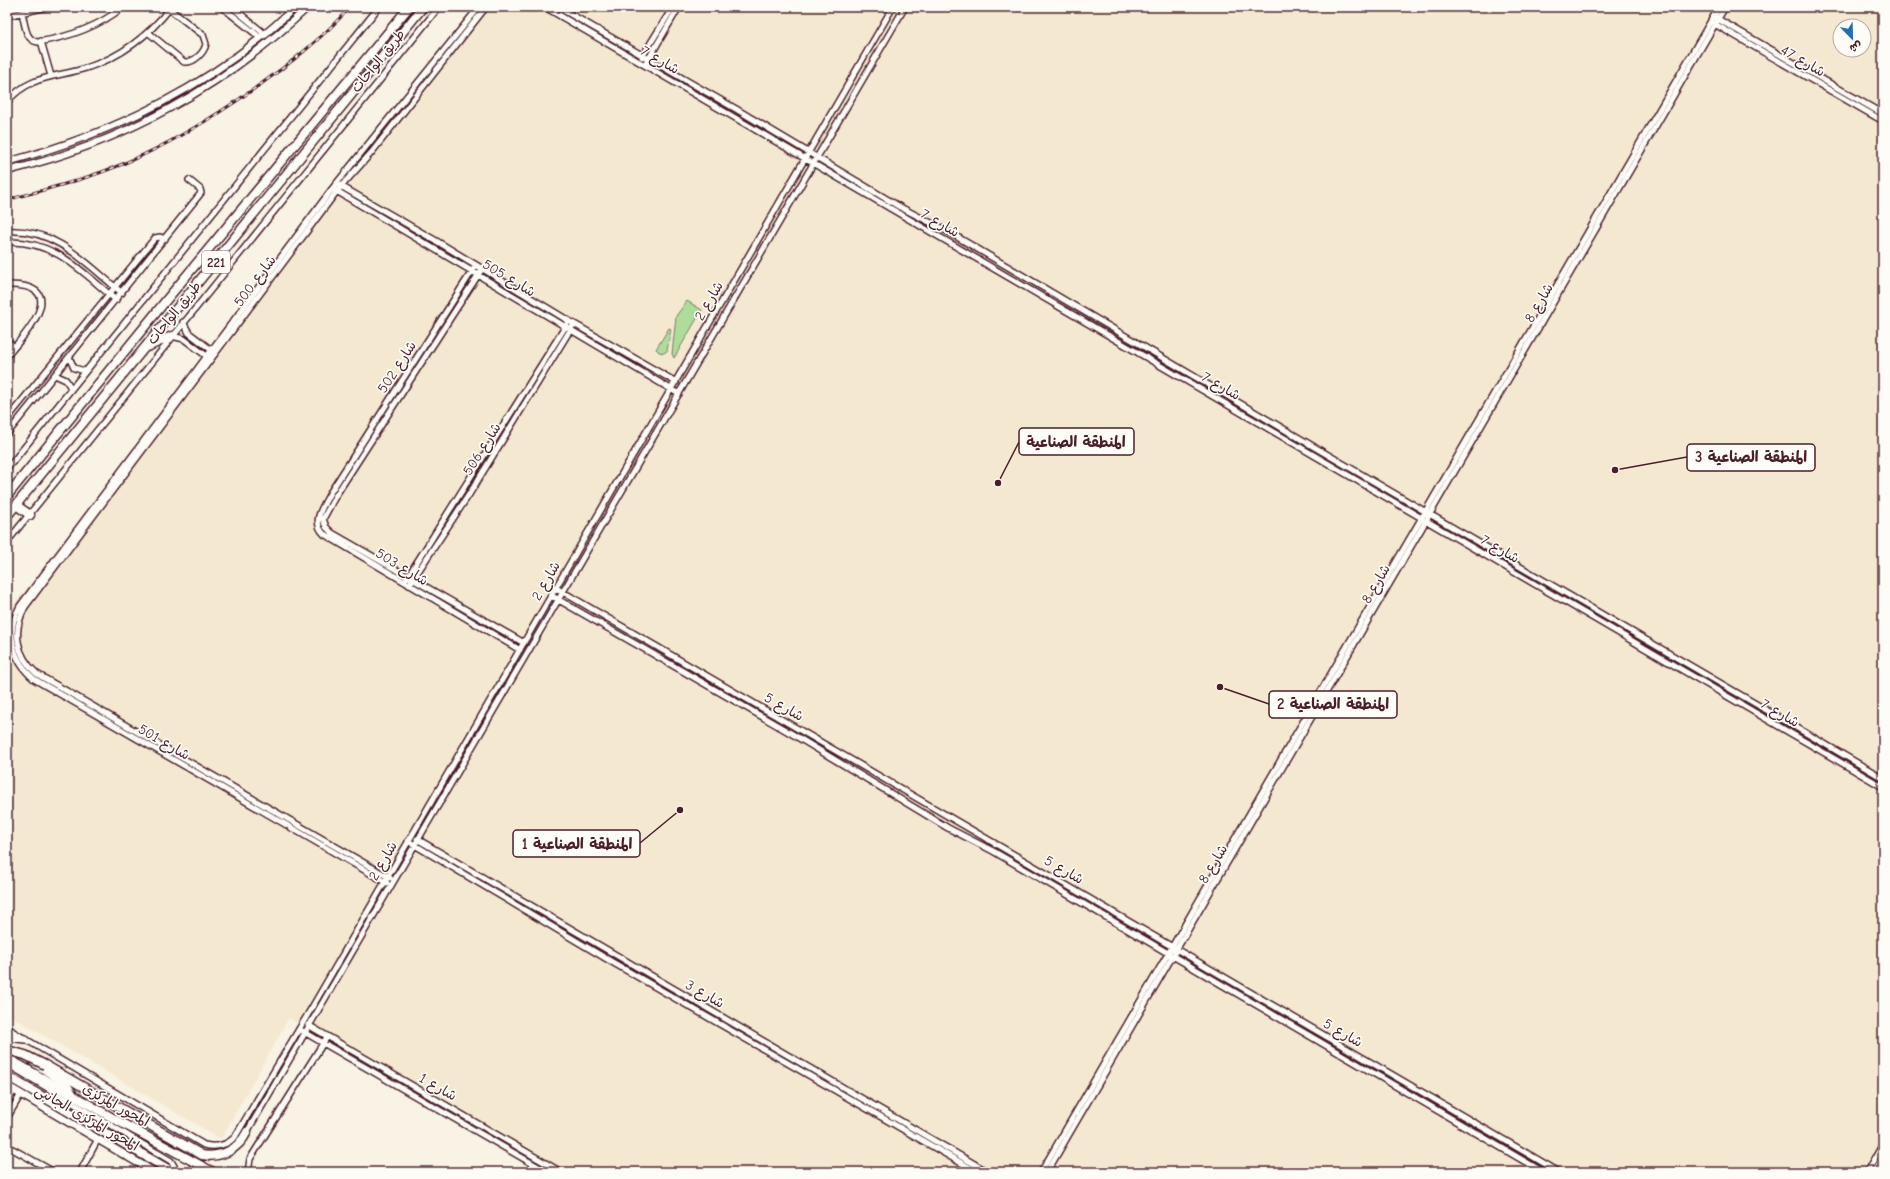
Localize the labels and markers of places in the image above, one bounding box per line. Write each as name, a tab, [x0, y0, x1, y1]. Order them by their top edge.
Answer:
callout: المنطقة الصناعية	[1019, 428, 1134, 455]
callout: المنطقة الصناعية 3	[1687, 444, 1815, 471]
callout: المنطقة الصناعية 2	[1269, 691, 1397, 718]
callout: المنطقة الصناعية 1	[513, 830, 640, 857]

